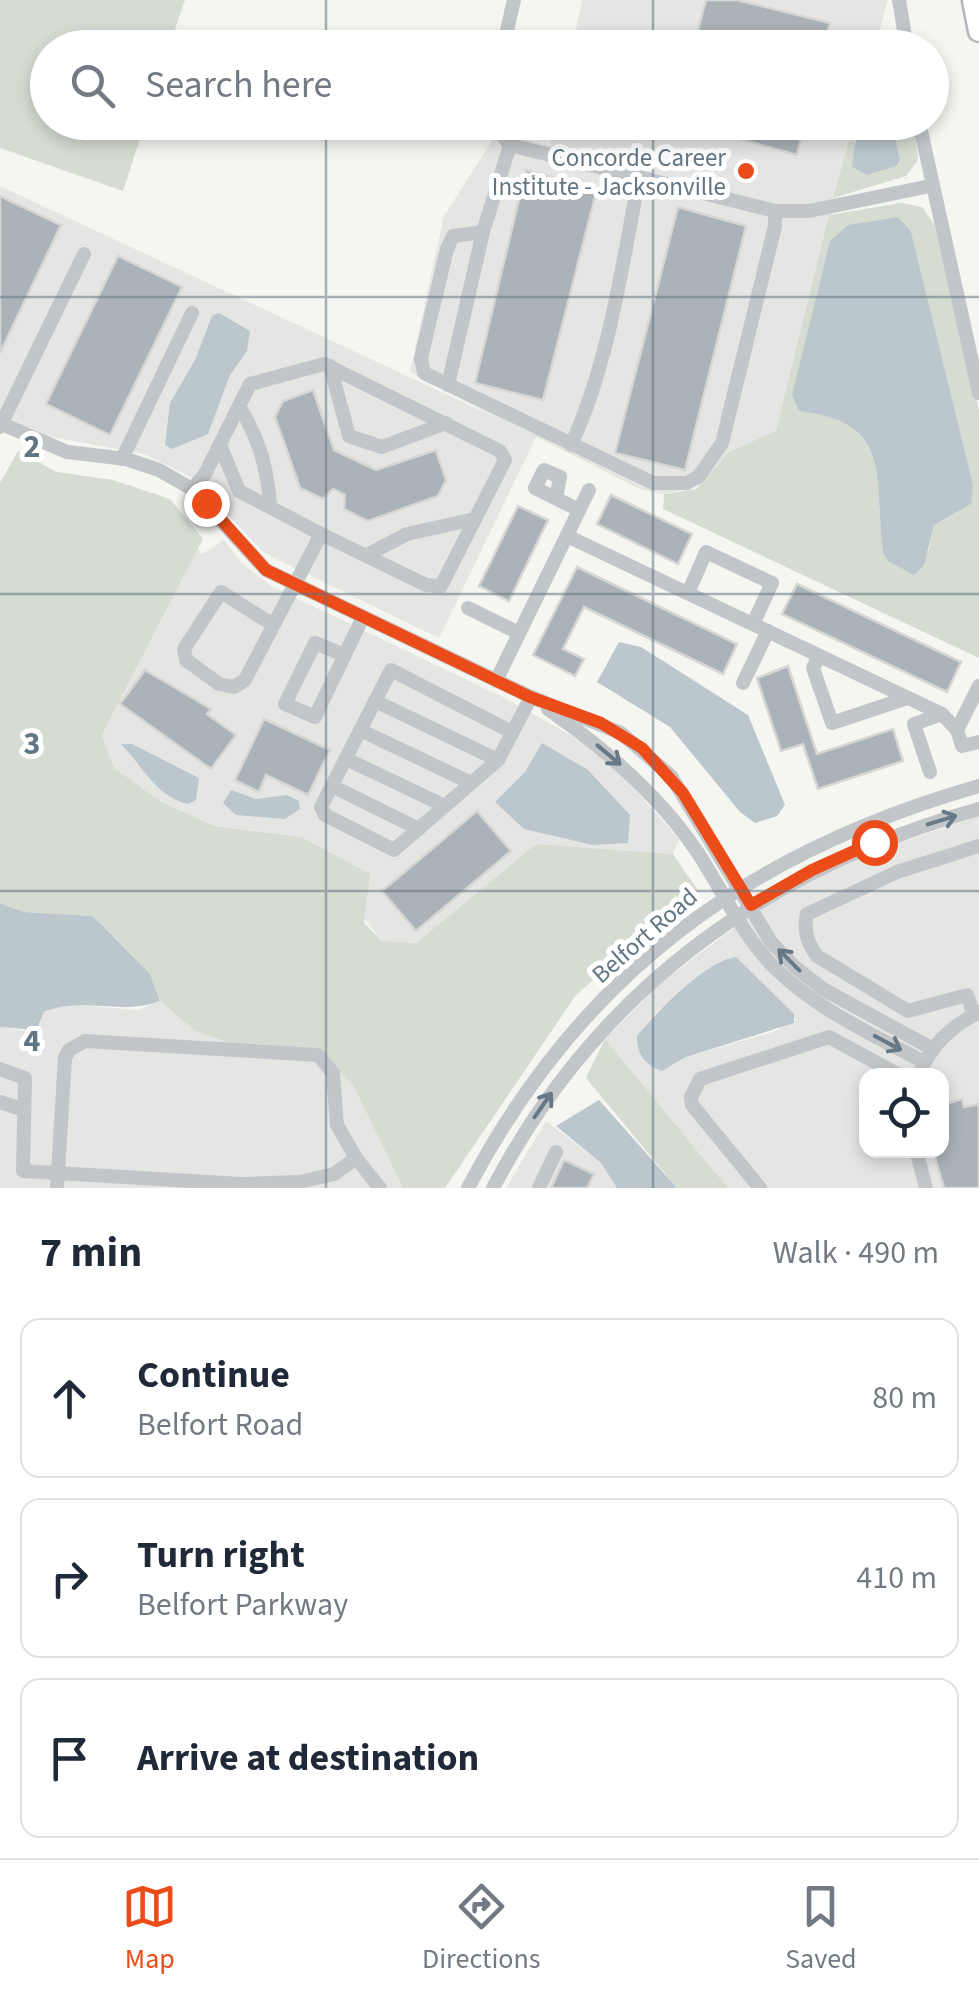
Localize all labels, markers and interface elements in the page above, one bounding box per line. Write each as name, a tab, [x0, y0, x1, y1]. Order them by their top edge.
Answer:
search box	[30, 30, 949, 140]
icon: search	[65, 58, 120, 113]
text: Search here	[145, 58, 332, 112]
place label: Concorde Career Institute - Jacksonville	[492, 140, 726, 205]
marker: Concorde Career Institute - Jacksonville	[735, 160, 757, 182]
text: 2	[24, 424, 40, 470]
route end	[184, 481, 230, 527]
text: 3	[24, 721, 40, 767]
one-way arrow	[595, 744, 621, 766]
one-way arrow	[926, 810, 958, 828]
route start	[852, 820, 898, 866]
street label: Belfort Road	[584, 880, 705, 992]
one-way arrow	[778, 949, 802, 973]
text: 4	[24, 1018, 41, 1064]
one-way arrow	[873, 1034, 903, 1053]
map controls	[859, 1068, 949, 1158]
button: locate	[859, 1068, 949, 1158]
one-way arrow	[532, 1091, 553, 1119]
text: 7 min	[40, 1223, 142, 1283]
text: Walk · 490 m	[773, 1230, 939, 1276]
text: Continue	[137, 1348, 290, 1402]
icon: ahead	[42, 1371, 97, 1426]
text: 80 m	[872, 1375, 937, 1421]
text: Belfort Road	[137, 1402, 303, 1448]
text: Turn right	[137, 1528, 305, 1582]
icon: right	[42, 1551, 97, 1606]
text: 410 m	[856, 1555, 937, 1601]
text: Belfort Parkway	[137, 1582, 348, 1628]
icon: arrive	[42, 1731, 97, 1786]
text: Arrive at destination	[137, 1731, 479, 1785]
tab: Map	[122, 1879, 177, 1979]
tab: Directions	[422, 1879, 541, 1979]
tab: Saved	[785, 1879, 857, 1979]

